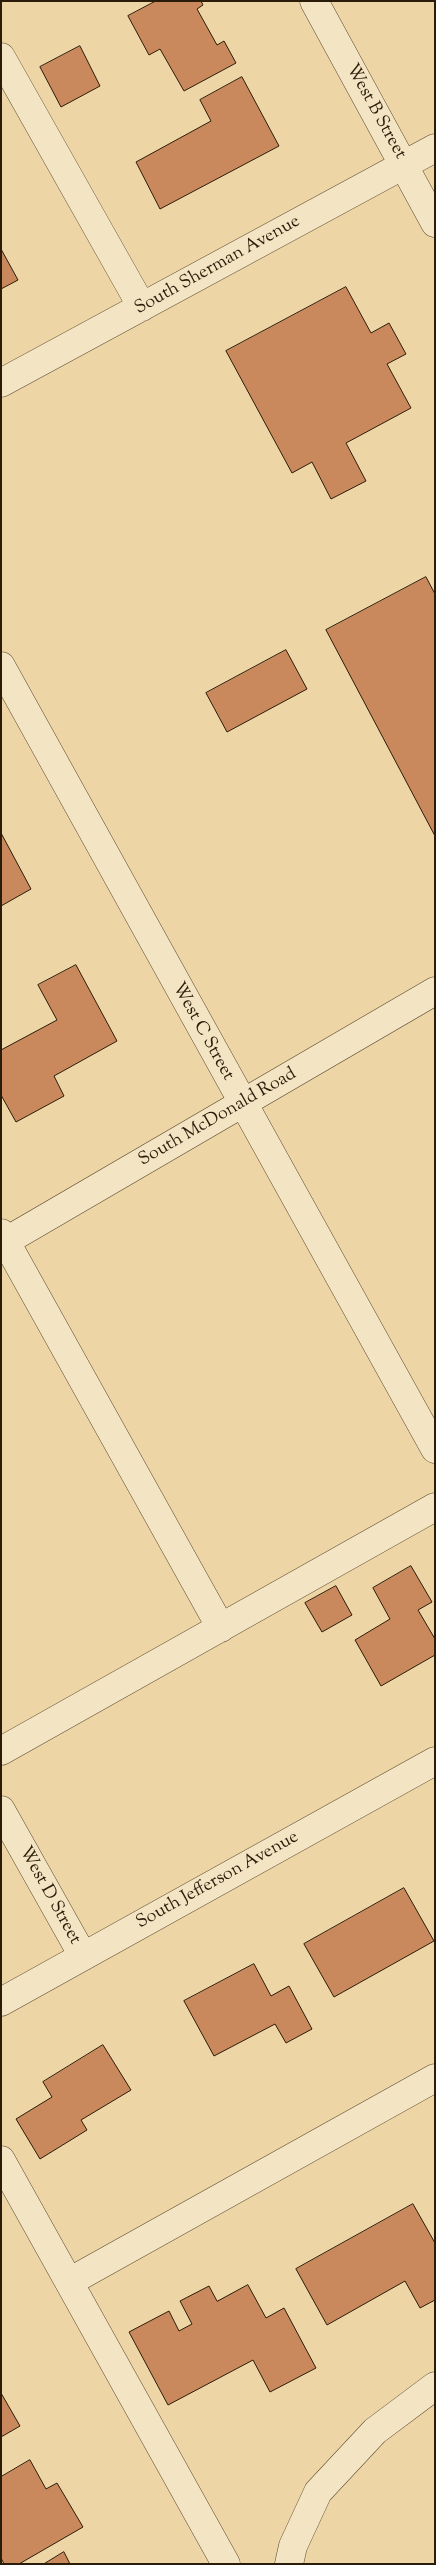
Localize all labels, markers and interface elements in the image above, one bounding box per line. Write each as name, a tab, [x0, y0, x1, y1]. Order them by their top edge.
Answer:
street label: West B Street	[340, 61, 410, 163]
street label: South Sherman Avenue	[132, 212, 304, 320]
street label: West C Street	[166, 979, 238, 1085]
street label: South McDonald Road	[135, 1064, 301, 1172]
street label: South Jefferson Avenue	[133, 1827, 303, 1935]
street label: West D Street	[13, 1843, 85, 1949]

